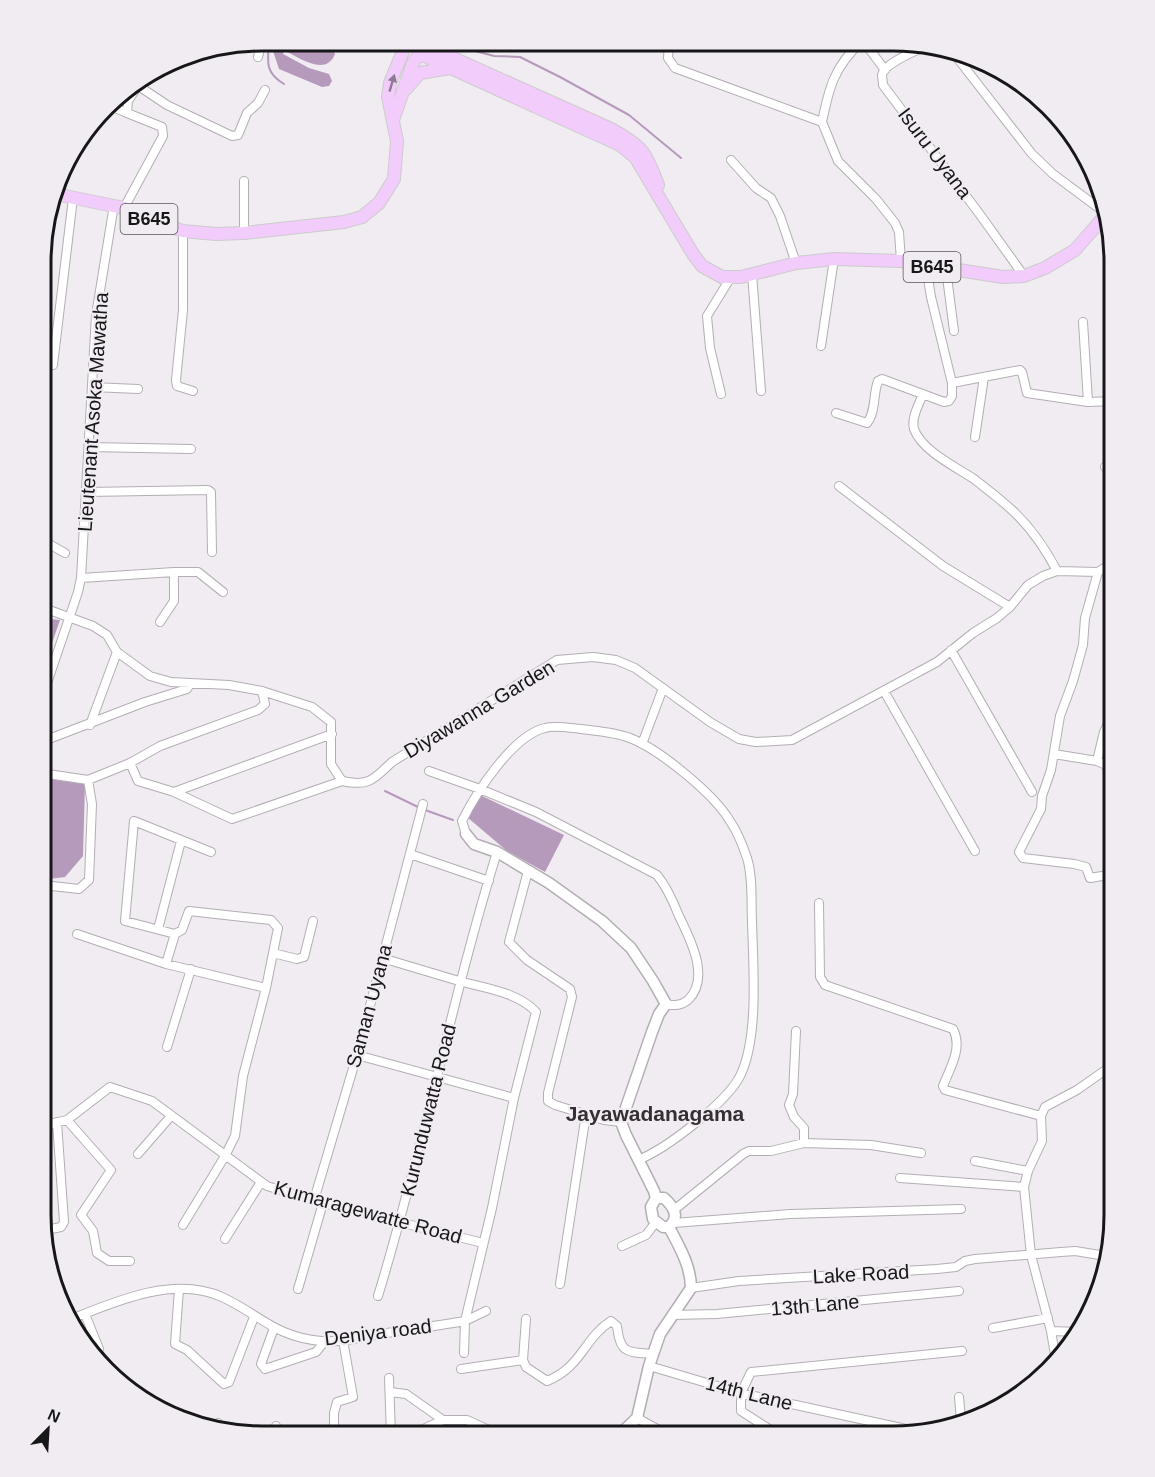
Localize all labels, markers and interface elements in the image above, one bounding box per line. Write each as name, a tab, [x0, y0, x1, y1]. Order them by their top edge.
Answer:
one-way arrow	[388, 74, 397, 92]
street label: Isuru Uyana	[894, 103, 977, 203]
road number: B645	[120, 204, 178, 234]
road number: B645	[904, 252, 960, 282]
street label: Lieutenant Asoka Mawatha	[74, 291, 112, 533]
street label: Diyawanna Garden	[400, 655, 558, 763]
street label: Saman Uyana	[342, 941, 396, 1070]
street label: Kurunduwatta Road	[396, 1022, 460, 1198]
district label: Jayawadanagama	[566, 1102, 745, 1125]
street label: Kumaragewatte Road	[272, 1176, 464, 1248]
street label: Lake Road	[812, 1260, 910, 1288]
street label: 13th Lane	[770, 1290, 860, 1320]
street label: Deniya road	[323, 1315, 433, 1349]
street label: 14th Lane	[703, 1372, 795, 1414]
north arrow	[18, 1399, 78, 1459]
text: N	[45, 1406, 63, 1426]

